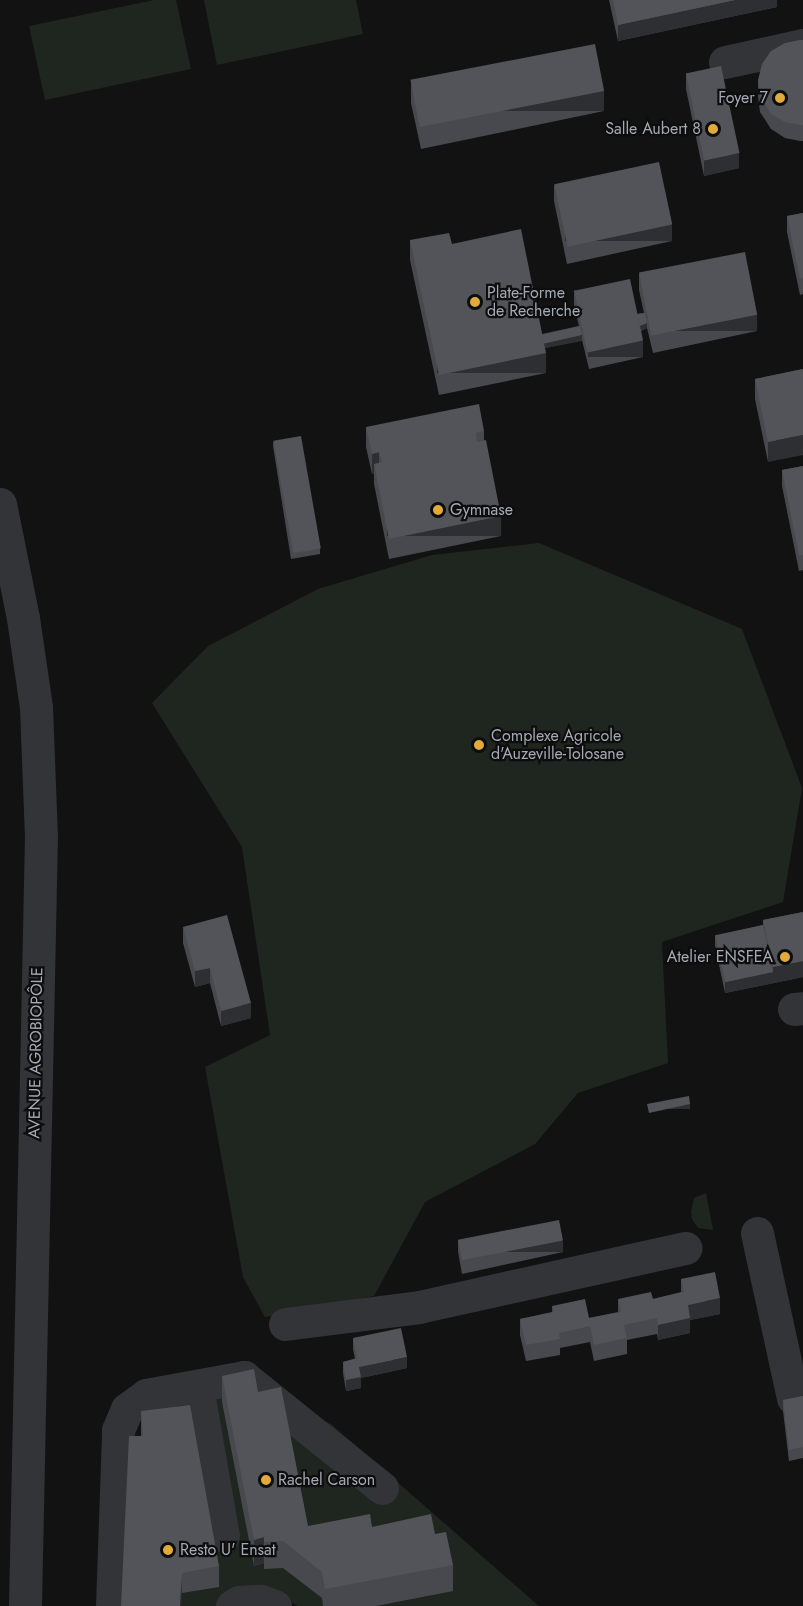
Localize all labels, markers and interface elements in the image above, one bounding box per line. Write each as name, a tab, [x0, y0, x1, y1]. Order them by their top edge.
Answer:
place label: Foyer 7	[718, 88, 768, 108]
marker: Foyer 7	[773, 91, 787, 105]
place label: Salle Aubert 8	[605, 119, 701, 139]
marker: Salle Aubert 8	[706, 122, 720, 136]
place label: Plate-Forme de Recherche	[487, 283, 580, 321]
marker: Plate-Forme de Recherche	[468, 295, 482, 309]
place label: Gymnase	[450, 500, 513, 520]
marker: Gymnase	[431, 503, 445, 517]
place label: Complexe Agricole d'Auzeville-Tolosane	[491, 726, 624, 764]
marker: Complexe Agricole d'Auzeville-Tolosane	[472, 738, 486, 752]
place label: Atelier ENSFEA	[667, 947, 773, 967]
marker: Atelier ENSFEA	[778, 950, 792, 964]
street label: AVENUE AGROBIOPÔLE	[25, 967, 47, 1139]
place label: Rachel Carson	[278, 1470, 375, 1490]
marker: Rachel Carson	[259, 1473, 273, 1487]
place label: Resto U' Ensat	[180, 1540, 276, 1560]
marker: Resto U' Ensat	[161, 1543, 175, 1557]

